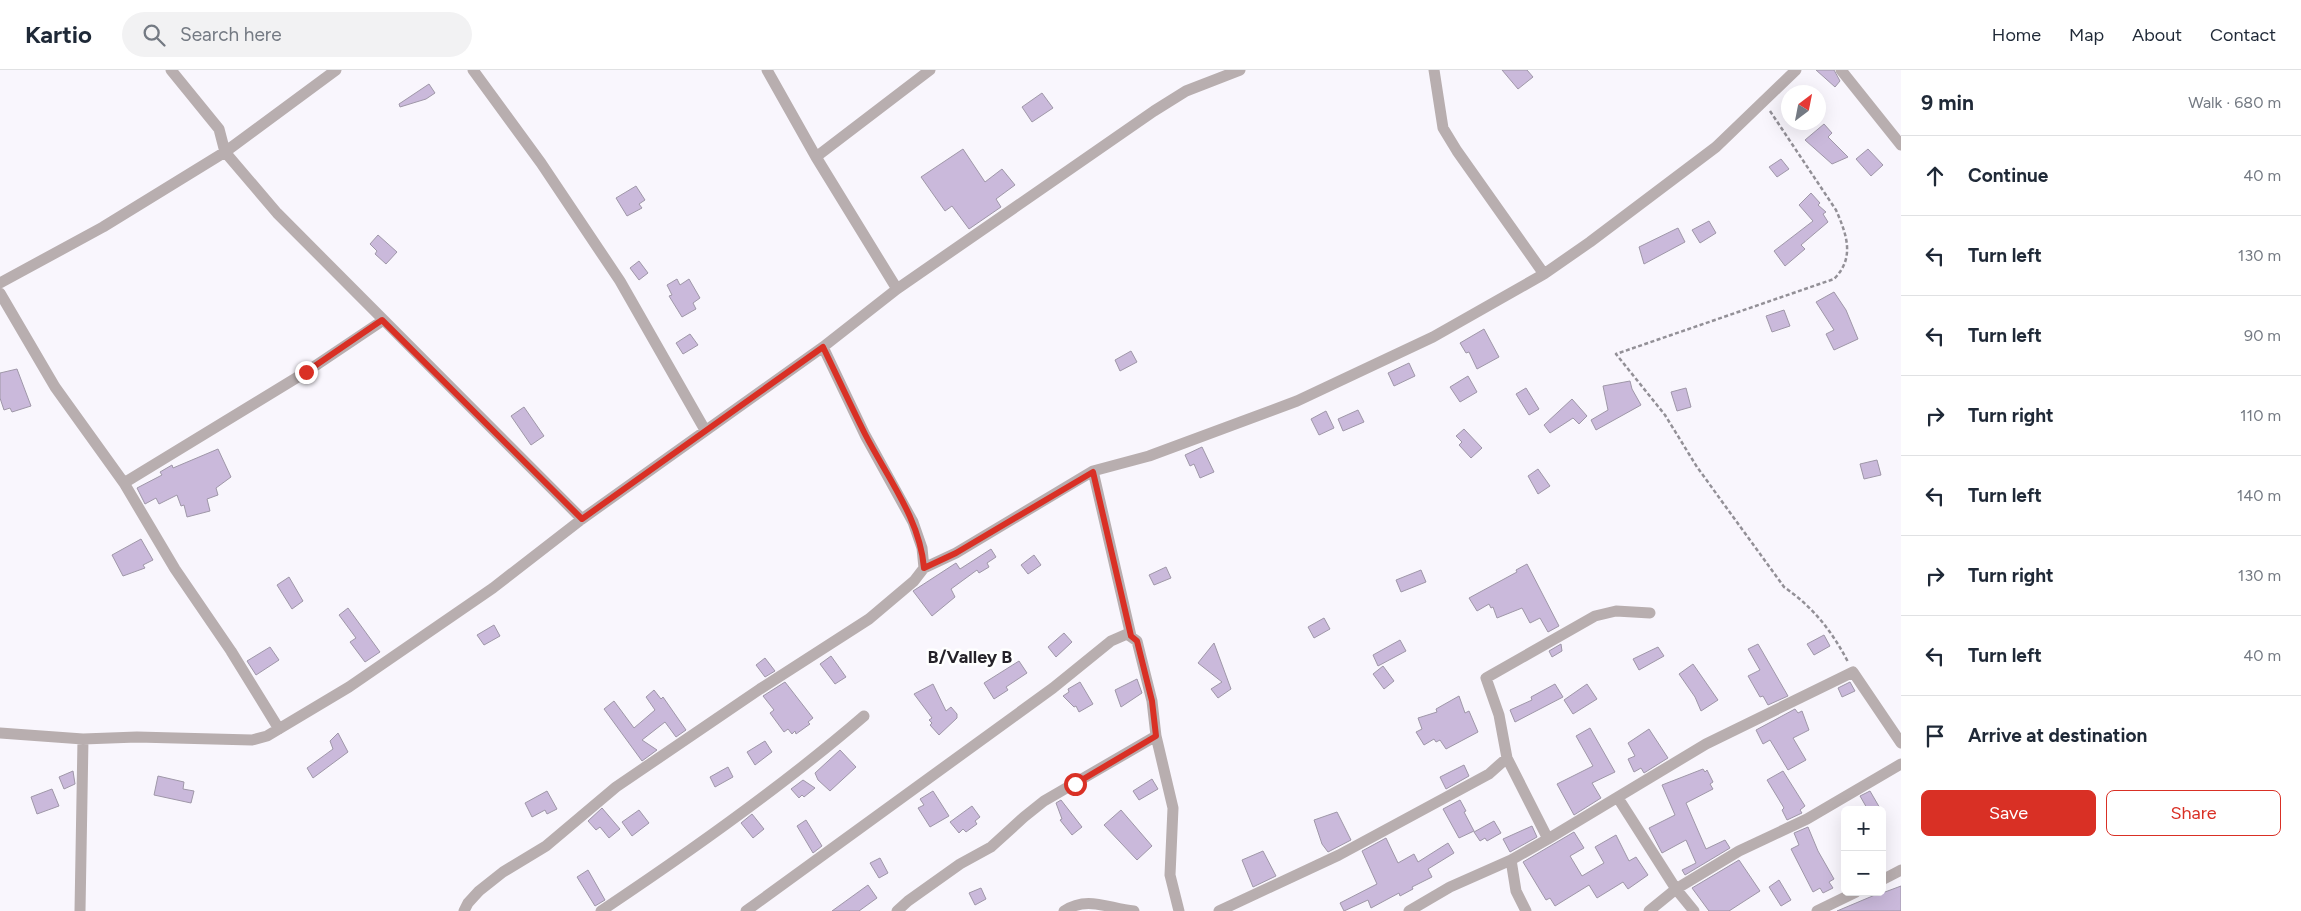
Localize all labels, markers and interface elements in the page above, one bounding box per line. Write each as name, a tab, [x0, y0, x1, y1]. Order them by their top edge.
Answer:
search box	[122, 12, 472, 57]
text: Kartio	[25, 20, 92, 49]
icon: search	[140, 21, 168, 49]
text: Search here	[180, 23, 282, 46]
text: Home	[1992, 24, 2041, 46]
text: Map	[2069, 24, 2104, 46]
text: About	[2132, 24, 2182, 46]
text: Contact	[2210, 24, 2276, 46]
north arrow	[1781, 85, 1826, 130]
text: 9 min	[1921, 90, 1974, 115]
text: Walk · 680 m	[2188, 93, 2281, 112]
icon: ahead	[1921, 162, 1949, 190]
text: Continue	[1968, 164, 2048, 187]
text: 40 m	[2243, 166, 2281, 185]
icon: left	[1921, 242, 1949, 270]
text: Turn left	[1968, 244, 2042, 267]
text: 130 m	[2238, 246, 2281, 265]
icon: left	[1921, 322, 1949, 350]
text: Turn left	[1968, 324, 2042, 347]
text: 90 m	[2244, 326, 2281, 345]
route end	[295, 361, 318, 384]
icon: right	[1921, 402, 1949, 430]
text: Turn right	[1968, 404, 2054, 427]
text: 110 m	[2240, 406, 2281, 425]
icon: left	[1921, 482, 1949, 510]
text: Turn left	[1968, 484, 2042, 507]
text: 140 m	[2237, 486, 2281, 505]
icon: right	[1921, 562, 1949, 590]
text: Turn right	[1968, 564, 2054, 587]
text: 130 m	[2238, 566, 2281, 585]
icon: left	[1921, 642, 1949, 670]
text: Turn left	[1968, 644, 2042, 667]
district label: B/Valley B	[928, 646, 1012, 668]
text: 40 m	[2243, 646, 2281, 665]
icon: arrive	[1921, 722, 1949, 750]
text: Arrive at destination	[1968, 724, 2147, 747]
route start	[1064, 773, 1087, 796]
button: Save	[1921, 790, 2096, 836]
button: Share	[2106, 790, 2281, 836]
map controls	[1841, 806, 1886, 896]
button: +	[1841, 806, 1886, 851]
button: −	[1841, 851, 1886, 896]

